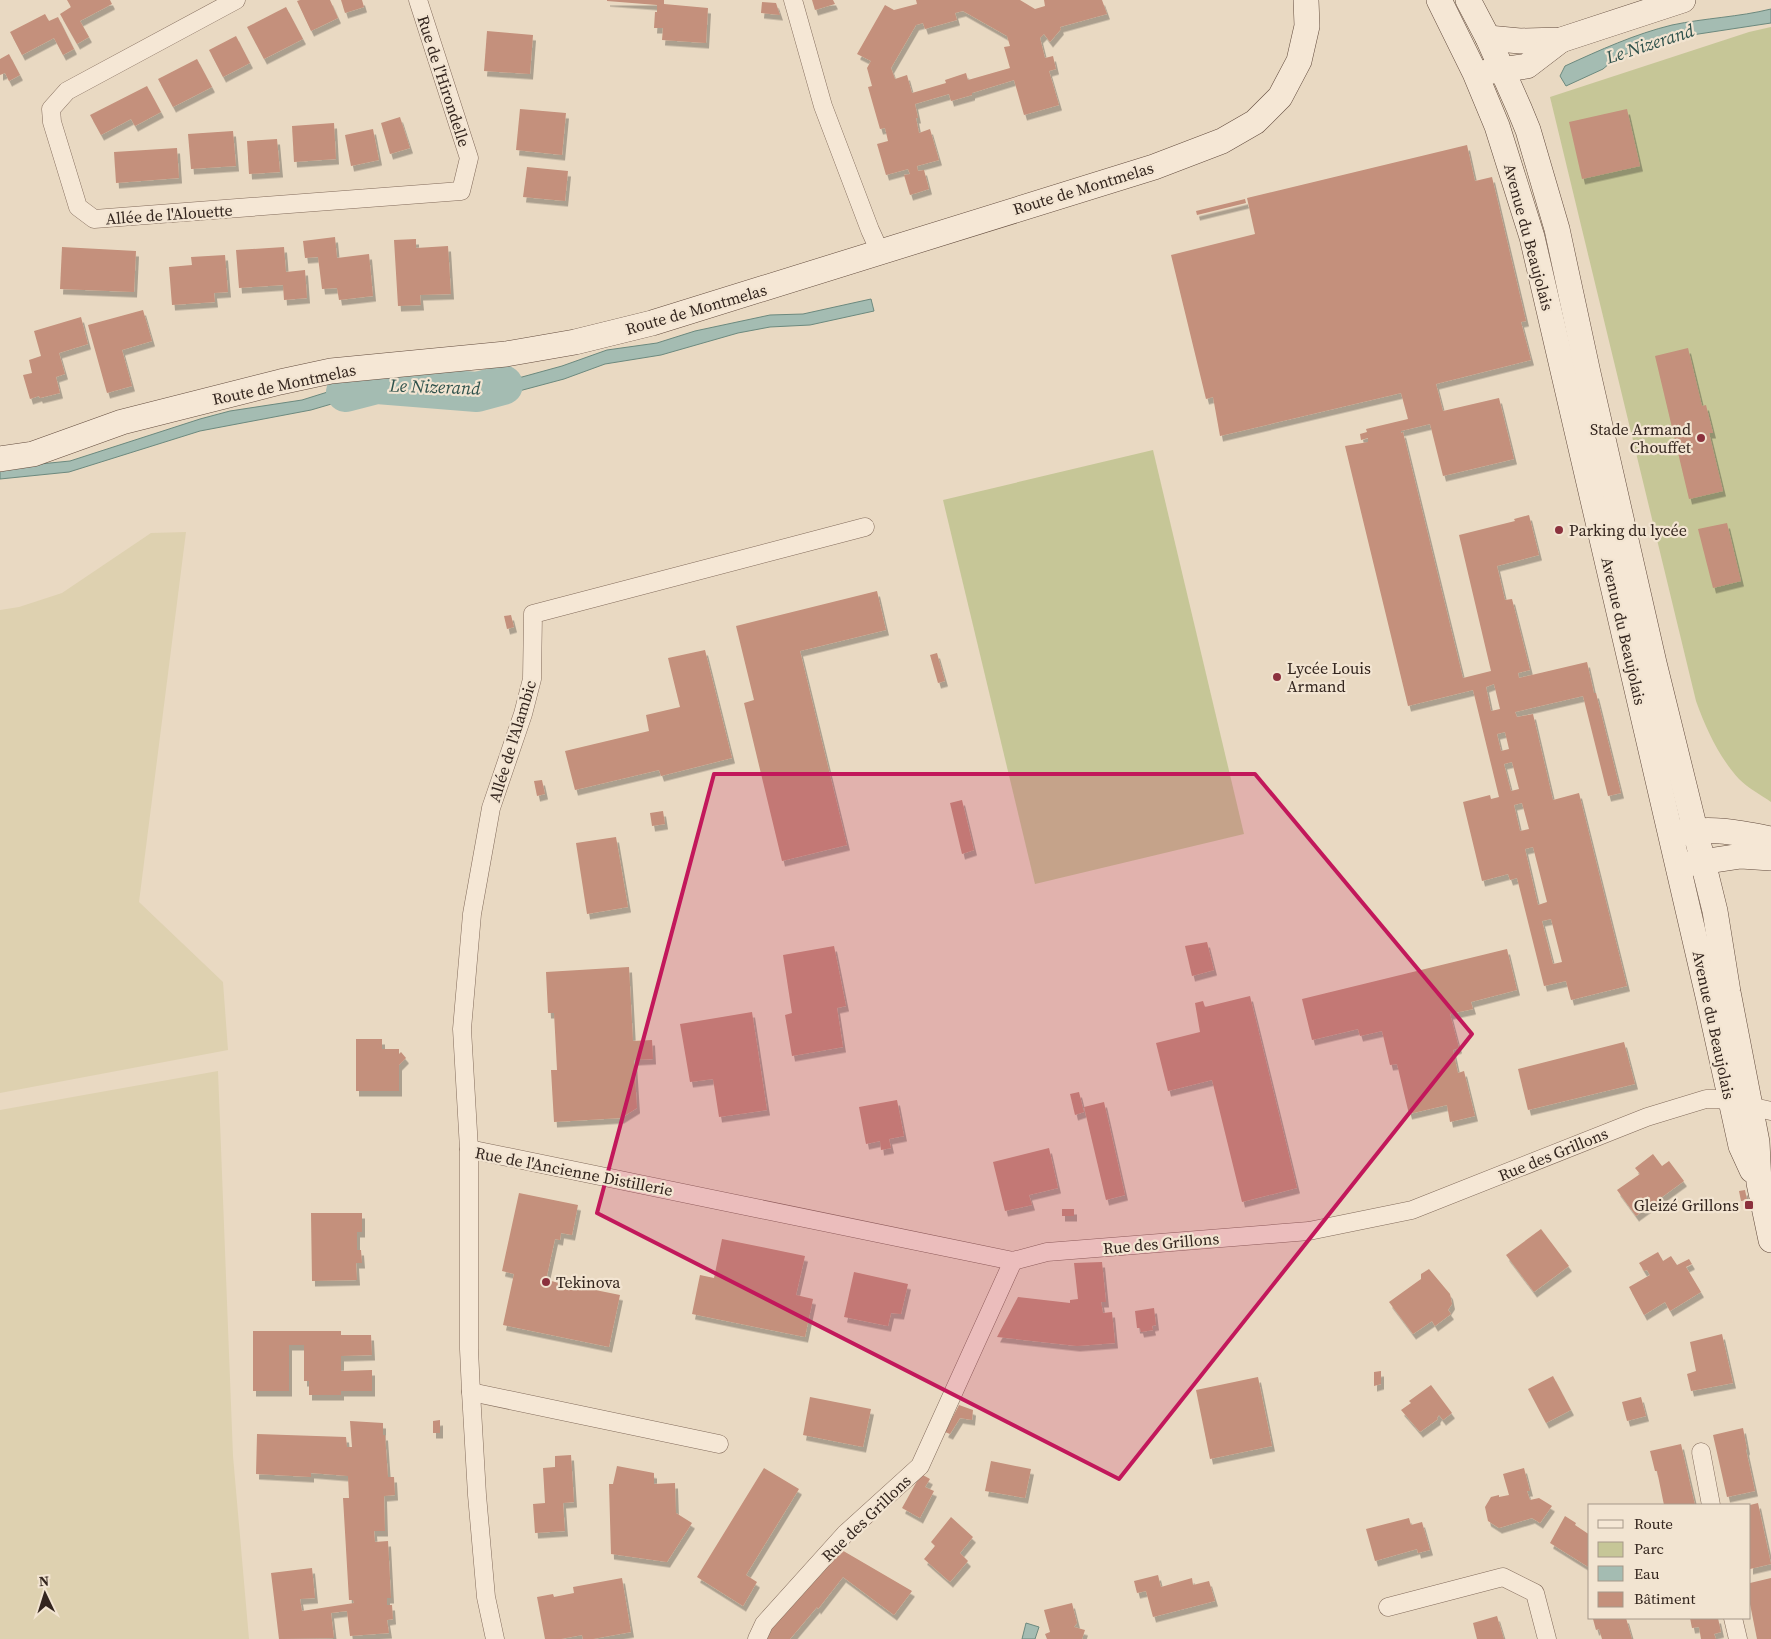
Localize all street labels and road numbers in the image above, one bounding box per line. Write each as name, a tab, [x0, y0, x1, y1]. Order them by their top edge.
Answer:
street label: Rue de l'Hirondelle	[412, 13, 476, 149]
street label: Route de Montmelas	[1010, 156, 1156, 220]
street label: Avenue du Beaujolais	[1499, 161, 1559, 313]
street label: Allée de l'Alouette	[105, 199, 233, 229]
street label: Route de Montmelas	[623, 278, 769, 340]
street label: Route de Montmelas	[210, 358, 358, 410]
street label: Avenue du Beaujolais	[1596, 555, 1652, 707]
street label: Allée de l'Alambic	[483, 677, 541, 805]
street label: Avenue du Beaujolais	[1688, 949, 1740, 1101]
street label: Rue des Grillons	[1495, 1122, 1611, 1186]
street label: Rue de l'Ancienne Distillerie	[473, 1141, 675, 1201]
street label: Rue des Grillons	[1102, 1227, 1220, 1259]
street label: Rue des Grillons	[816, 1470, 916, 1566]

